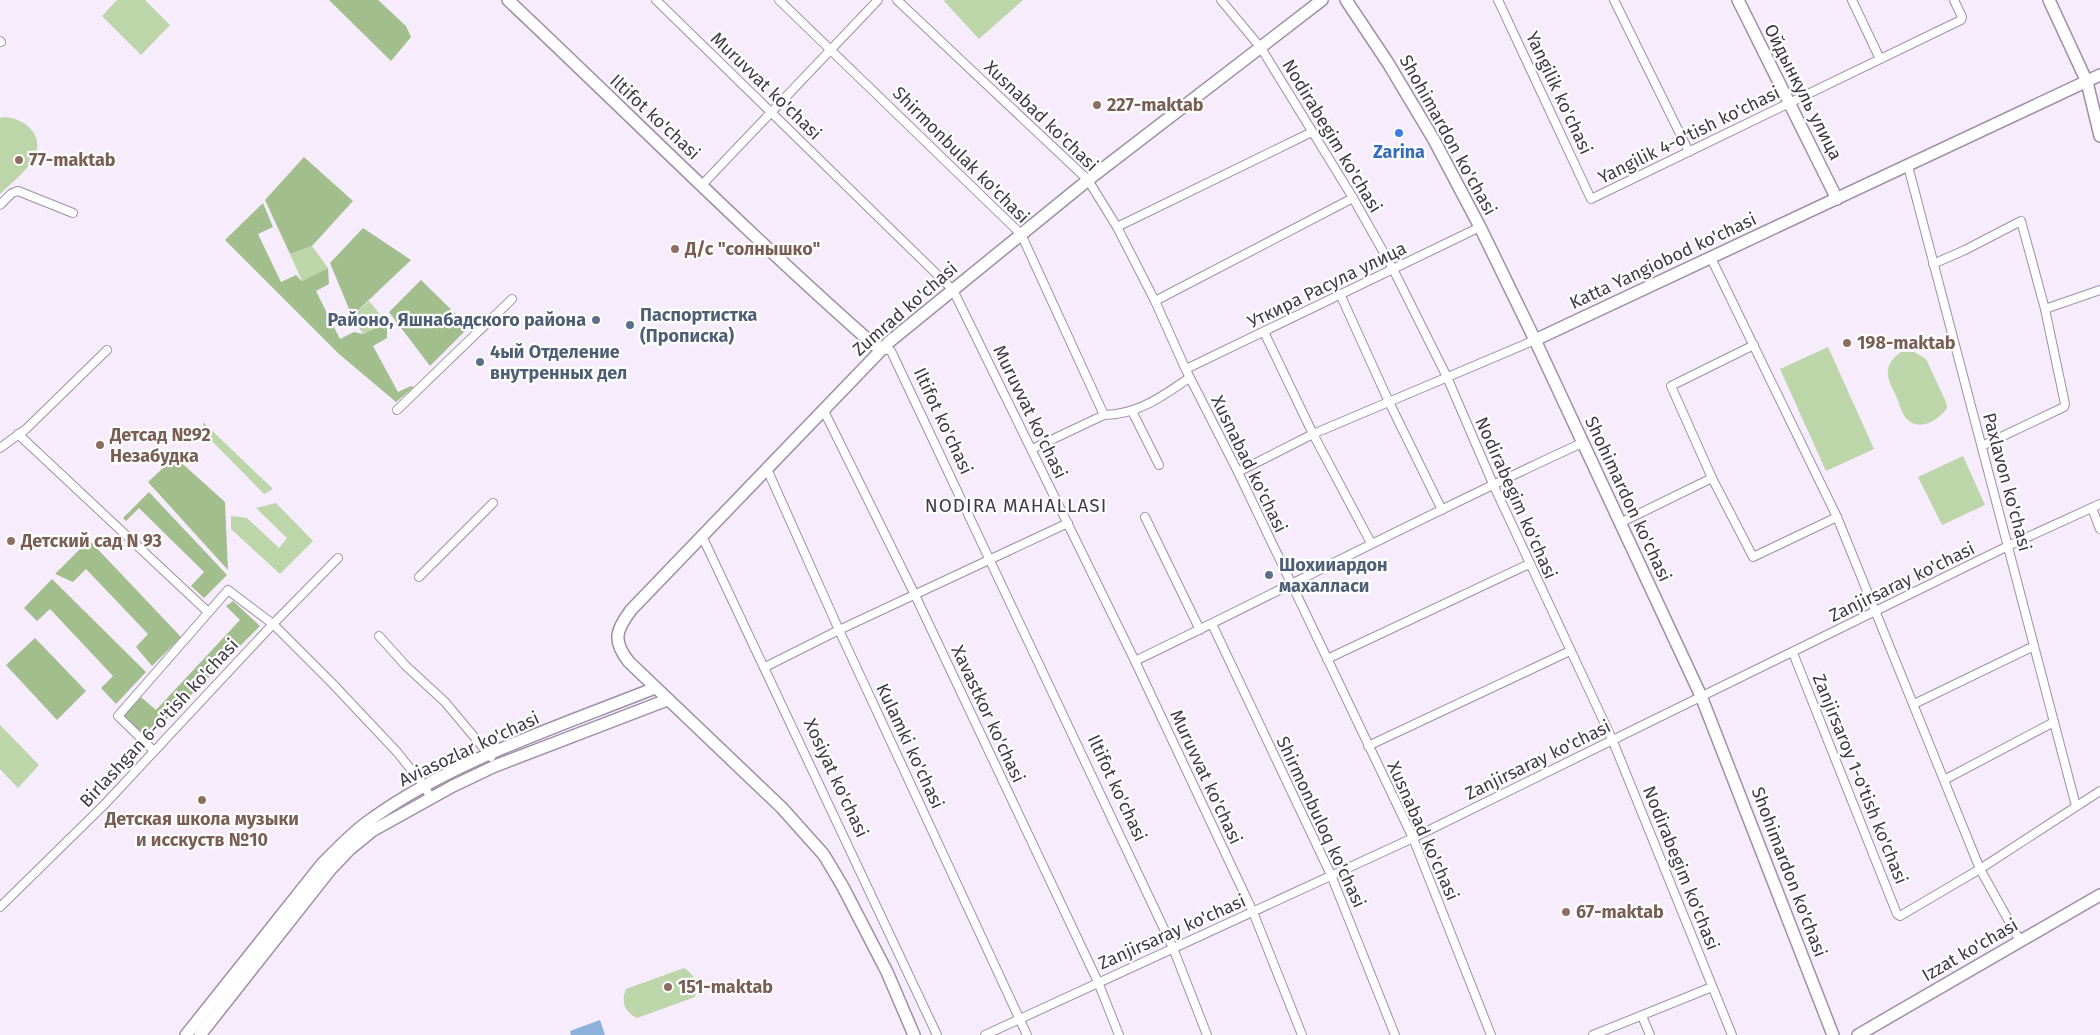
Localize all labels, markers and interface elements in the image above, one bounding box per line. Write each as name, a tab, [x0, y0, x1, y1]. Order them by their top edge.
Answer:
street label: Ойдынкуль улица	[1759, 20, 1847, 164]
street label: Muruvvat ko'chasi	[706, 27, 826, 145]
street label: Yangilik ko'chasi	[1521, 28, 1597, 158]
street label: Shohimardon ko'chasi	[1395, 51, 1501, 219]
street label: Nodirabegim ko'chasi	[1277, 55, 1387, 217]
street label: Xusnabad ko'chasi	[979, 56, 1103, 176]
street label: Iltifot ko'chasi	[605, 70, 705, 164]
street label: Yangilik 4-o'tish ko'chasi	[1594, 81, 1784, 189]
street label: Shirmonbulak ko'chasi	[888, 82, 1034, 228]
place label: 227-maktab	[1107, 94, 1204, 116]
marker: 227-maktab	[1091, 99, 1103, 111]
marker: Zarina	[1393, 127, 1405, 139]
place label: Zarina	[1373, 141, 1425, 163]
place label: 77-maktab	[29, 149, 116, 171]
marker: 77-maktab	[13, 154, 25, 166]
street label: Katta Yangiobod ko'chasi	[1566, 208, 1760, 314]
street label: Уткира Расула улица	[1244, 237, 1410, 333]
place label: Д/с "солнышко"	[684, 238, 821, 260]
marker: Д/с "солнышко"	[669, 243, 681, 255]
street label: Zumrad ko'chasi	[848, 257, 962, 361]
place label: Паспортистка (Прописка)	[640, 304, 758, 347]
place label: Районо, Яшнабадского района	[327, 309, 586, 331]
marker: Районо, Яшнабадского района	[590, 314, 602, 326]
marker: Паспортистка (Прописка)	[624, 319, 636, 331]
place label: 198-maktab	[1857, 332, 1956, 354]
marker: 198-maktab	[1841, 337, 1853, 349]
place label: 4ый Отделение внутренных дел	[490, 341, 627, 384]
street label: Muruvvat ko'chasi	[988, 342, 1072, 482]
marker: 4ый Отделение внутренных дел	[474, 356, 486, 368]
street label: Iltifot ko'chasi	[909, 364, 977, 478]
street label: Xusnabad ko'chasi	[1206, 392, 1292, 536]
street label: Paxlavon ko'chasi	[1978, 410, 2036, 554]
street label: Nodirabegim ko'chasi	[1470, 413, 1562, 583]
street label: Shohimardon ko'chasi	[1580, 413, 1676, 585]
place label: Детсад №92 Незабудка	[109, 424, 211, 467]
marker: Детсад №92 Незабудка	[94, 439, 106, 451]
district label: NODIRA MAHALLASI	[925, 494, 1107, 517]
place label: Детский сад N 93	[20, 530, 162, 552]
marker: Детский сад N 93	[5, 535, 17, 547]
street label: Zanjirsaray ko'chasi	[1826, 537, 1978, 627]
place label: Шохииардон махалласи	[1279, 554, 1388, 597]
marker: Шохииардон махалласи	[1263, 569, 1275, 581]
street label: Birlashgan 6-o'tish ko'chasi	[75, 634, 243, 812]
street label: Xavastkor ko'chasi	[947, 642, 1029, 786]
street label: Zanjirsaroy 1-o'tish ko'chasi	[1808, 671, 1912, 887]
street label: Kulamki ko'chasi	[871, 680, 949, 812]
street label: Muruvvat ko'chasi	[1165, 706, 1247, 848]
street label: Aviasozlar ko'chasi	[395, 707, 543, 791]
street label: Xosiyat ko'chasi	[799, 715, 873, 841]
street label: Zanjirsaray ko'chasi	[1462, 715, 1614, 805]
street label: Iltifot ko'chasi	[1083, 731, 1151, 845]
street label: Shirmonbuloq ko'chasi	[1272, 733, 1370, 911]
street label: Xusnabad ko'chasi	[1382, 758, 1464, 904]
street label: Nodirabegim ko'chasi	[1638, 783, 1724, 953]
street label: Shohimardon ko'chasi	[1746, 784, 1832, 960]
marker: Детская школа музыки и исскуств №10	[196, 794, 208, 806]
place label: Детская школа музыки и исскуств №10	[104, 808, 299, 851]
street label: Zanjirsaray ko'chasi	[1095, 890, 1249, 974]
place label: 67-maktab	[1576, 901, 1664, 923]
marker: 67-maktab	[1560, 906, 1572, 918]
street label: Izzat ko'chasi	[1918, 914, 2022, 986]
place label: 151-maktab	[678, 976, 773, 998]
marker: 151-maktab	[662, 981, 674, 993]

